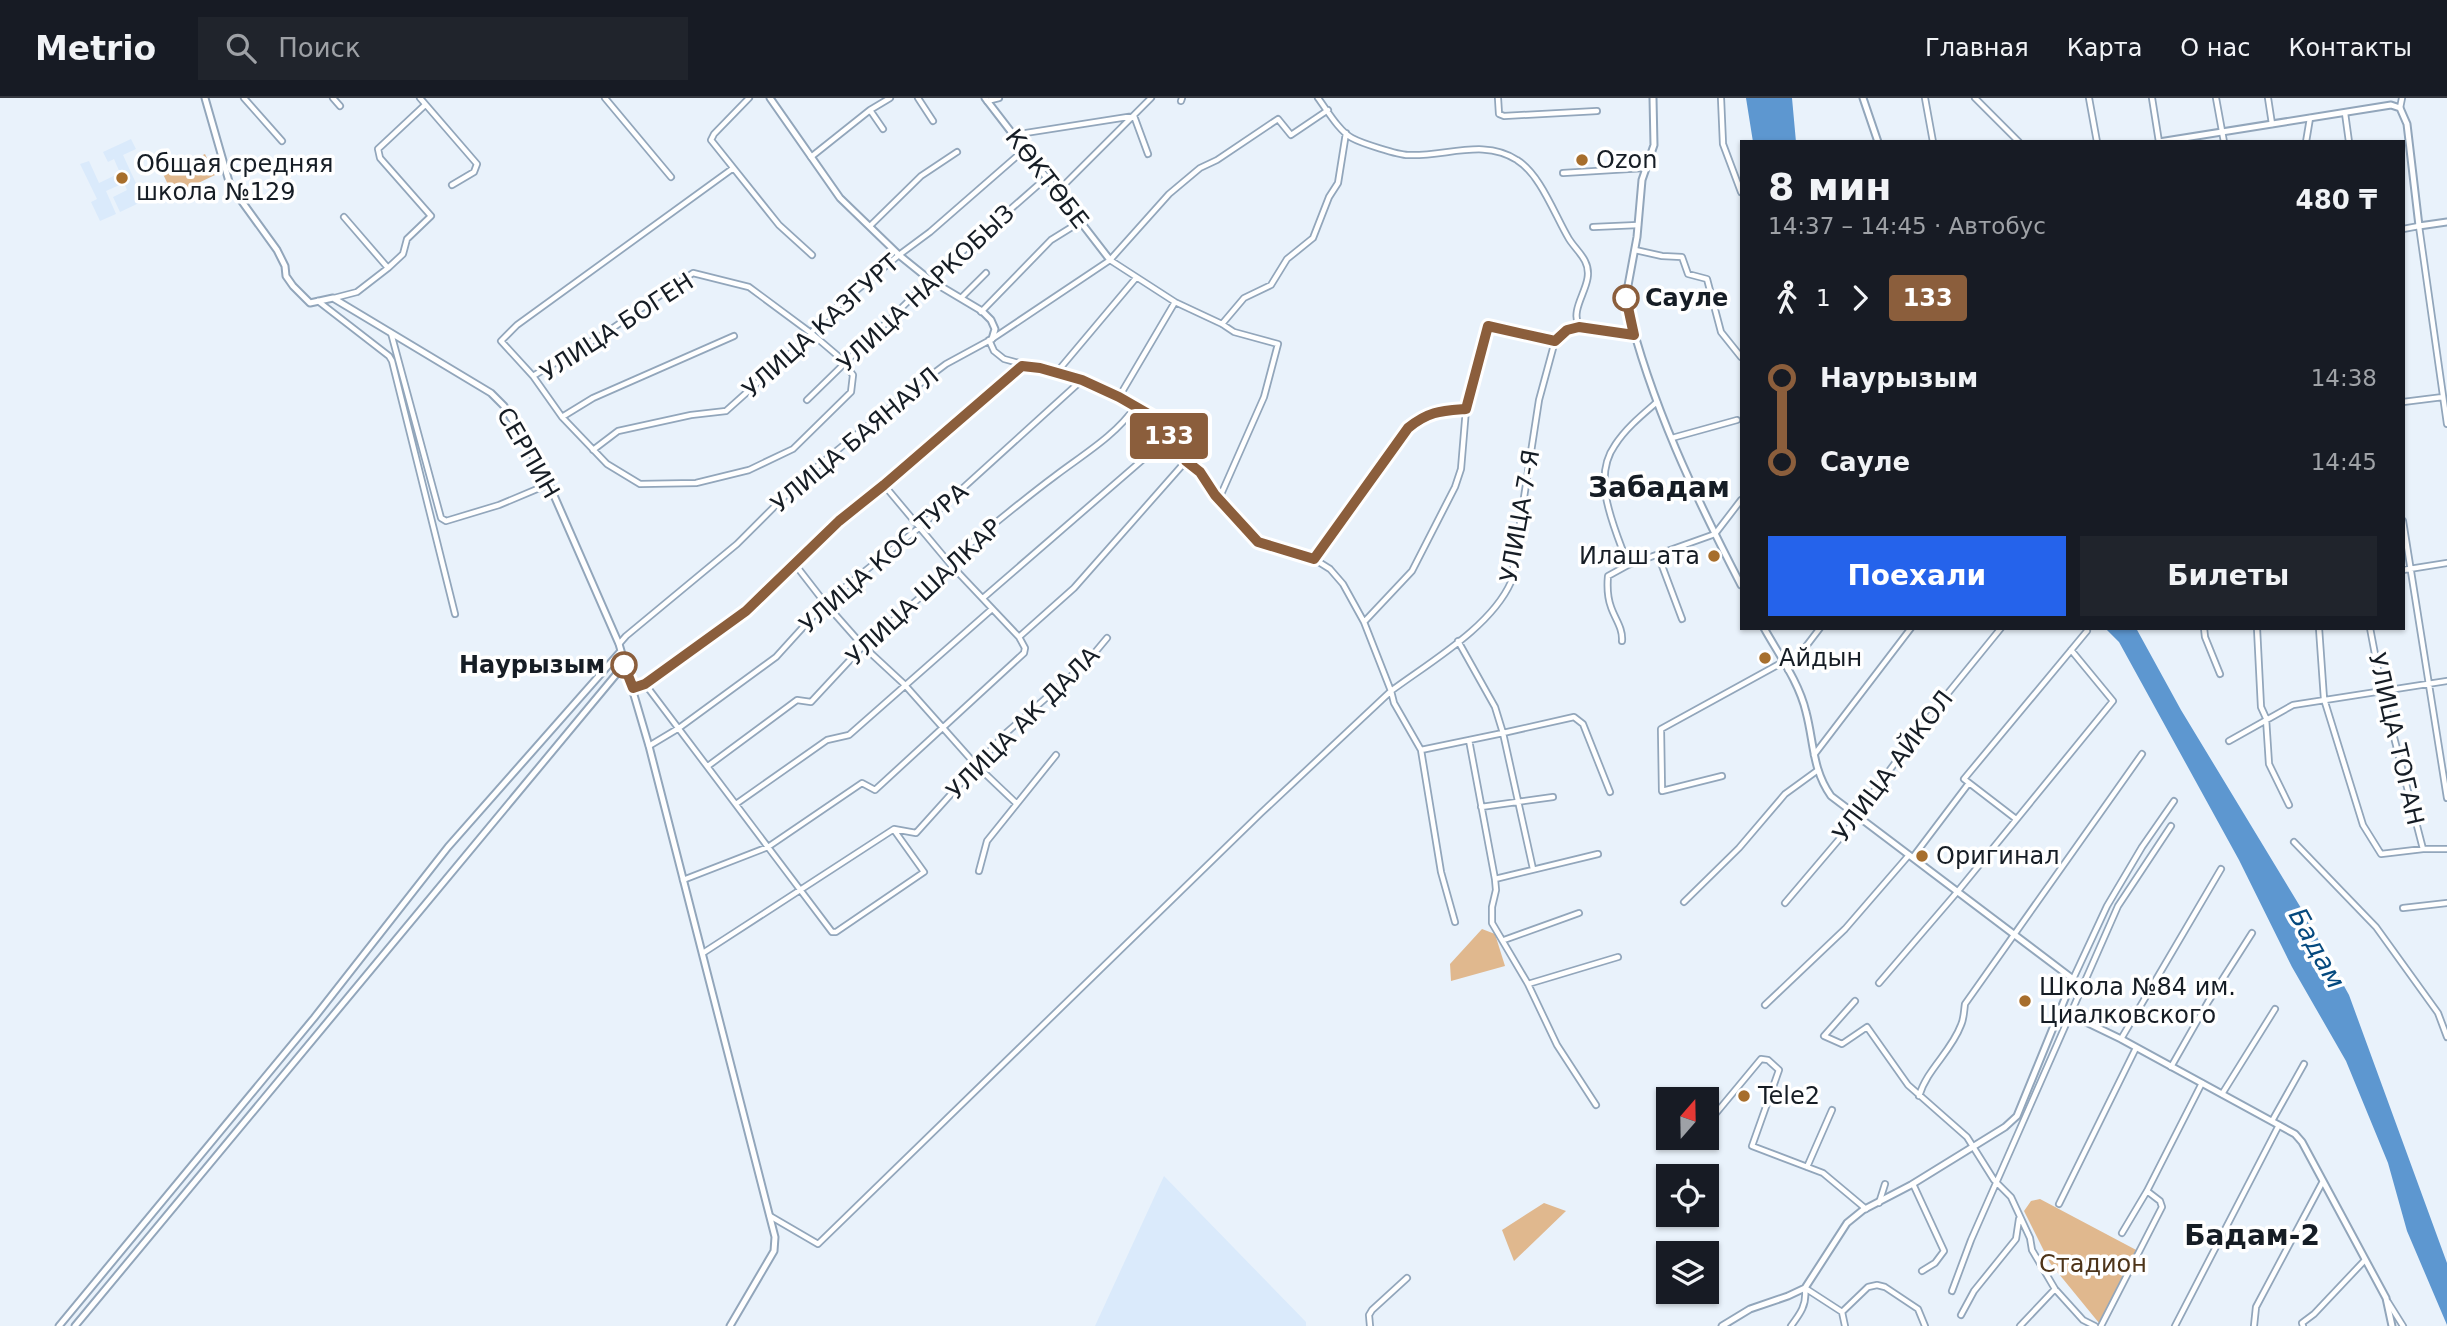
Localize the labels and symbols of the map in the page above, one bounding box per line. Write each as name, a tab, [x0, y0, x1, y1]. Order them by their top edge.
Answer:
street label: КӨКТӨБЕ	[1000, 124, 1094, 234]
place label: Ozon	[1596, 146, 1657, 174]
place label: Общая средняя школа №129	[136, 150, 333, 206]
marker: Ozon	[1574, 152, 1590, 168]
marker: Общая средняя школа №129	[114, 170, 130, 186]
street label: УЛИЦА НАРКОБЫЗ	[832, 199, 1020, 377]
street label: УЛИЦА КАЗГУРТ	[737, 248, 905, 404]
street label: УЛИЦА БОГЕН	[535, 267, 699, 387]
place label: Сауле	[1645, 284, 1728, 312]
marker: Сауле	[1613, 285, 1639, 311]
street label: УЛИЦА БАЯНАУЛ	[766, 362, 944, 518]
street label: СЕРПИН	[491, 403, 565, 503]
line badge: 133	[1129, 413, 1209, 459]
street label: УЛИЦА 7-Я	[1495, 448, 1545, 584]
district label: Забадам	[1588, 471, 1730, 504]
street label: УЛИЦА КОС ТУРА	[794, 477, 974, 639]
street label: УЛИЦА ШАЛКАР	[841, 513, 1007, 671]
place label: Илаш ата	[1579, 542, 1700, 570]
marker: Илаш ата	[1706, 548, 1722, 564]
street label: УЛИЦА АК ДАЛА	[941, 641, 1105, 805]
place label: Айдын	[1779, 644, 1862, 672]
marker: Айдын	[1757, 650, 1773, 666]
street label: УЛИЦА ТОГАН	[2363, 650, 2429, 828]
place label: Наурызым	[459, 651, 605, 679]
marker: Наурызым	[611, 652, 637, 678]
street label: УЛИЦА АЙКОЛ	[1826, 684, 1959, 847]
place label: Оригинал	[1936, 842, 2060, 870]
marker: Оригинал	[1914, 848, 1930, 864]
water label: Бадам	[2283, 903, 2351, 993]
place label: Школа №84 им. Циалковского	[2039, 973, 2236, 1029]
marker: Школа №84 им. Циалковского	[2017, 993, 2033, 1009]
place label: Tele2	[1757, 1082, 1820, 1110]
north arrow	[1656, 1087, 1718, 1150]
marker: Tele2	[1736, 1088, 1752, 1104]
district label: Бадам-2	[2184, 1219, 2320, 1252]
park label: Стадион	[2039, 1250, 2147, 1278]

